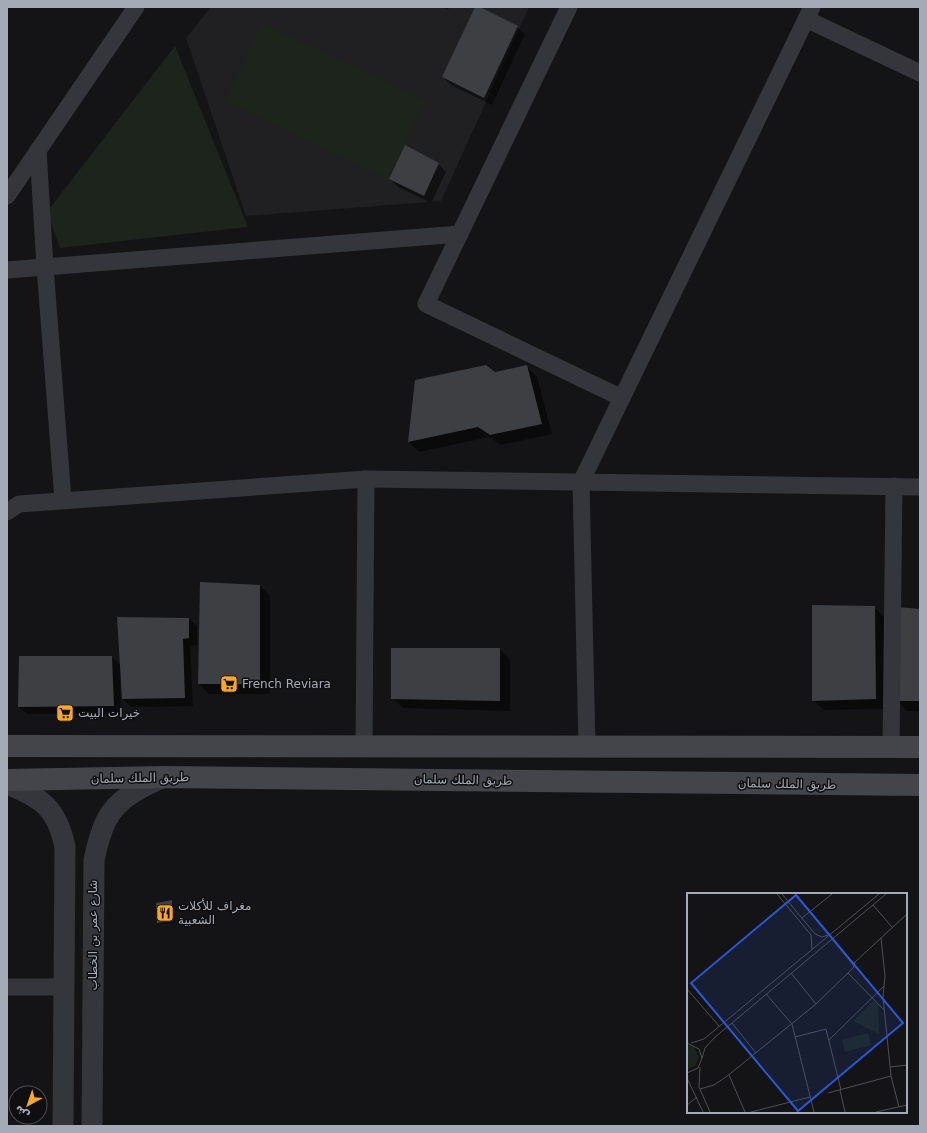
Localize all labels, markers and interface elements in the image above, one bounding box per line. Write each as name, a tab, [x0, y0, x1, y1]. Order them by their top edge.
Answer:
supermarket icon: French Reviara	[219, 674, 239, 694]
place label: French Reviara	[242, 677, 331, 691]
supermarket icon: خيرات البيت	[55, 703, 75, 723]
place label: خيرات البيت	[78, 706, 140, 721]
street label: طريق الملك سلمان	[91, 770, 189, 787]
street label: طريق الملك سلمان	[414, 772, 512, 789]
street label: طريق الملك سلمان	[738, 776, 836, 793]
street label: شارع عمر بن الخطاب	[86, 880, 101, 990]
inset map	[687, 893, 907, 1113]
place label: مغراف للأكلات الشعبية	[178, 898, 251, 927]
restaurant icon: مغراف للأكلات الشعبية	[155, 903, 175, 923]
north arrow	[8, 1085, 48, 1125]
text: ش	[12, 1102, 32, 1122]

